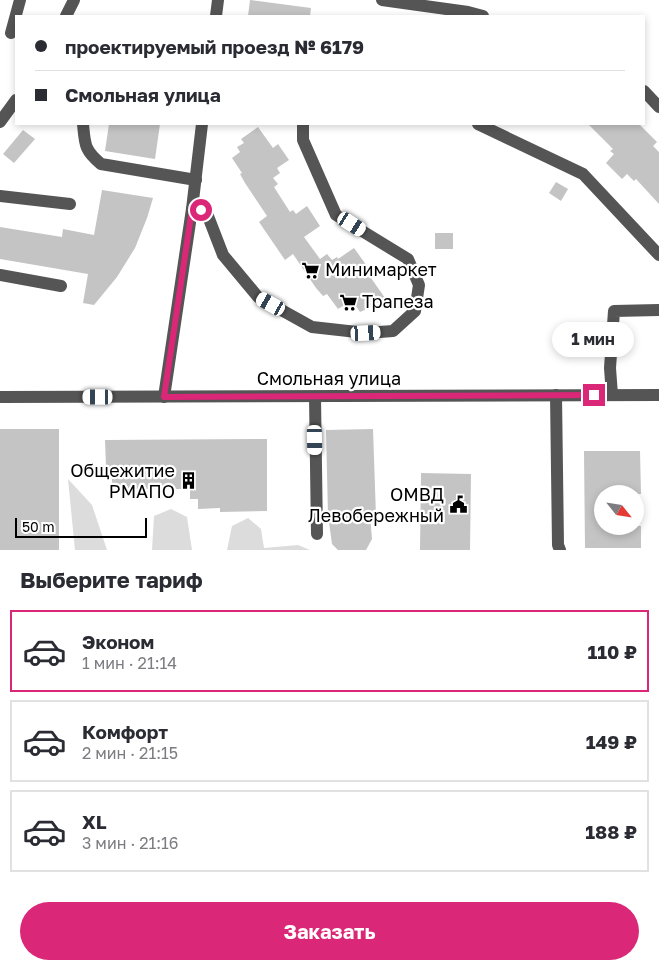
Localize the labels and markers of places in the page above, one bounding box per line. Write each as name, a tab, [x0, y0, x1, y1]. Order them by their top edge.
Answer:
place label: Минимаркет	[325, 258, 437, 280]
supermarket icon: Минимаркет	[301, 260, 321, 280]
place label: Трапеза	[362, 290, 434, 312]
supermarket icon: Трапеза	[338, 292, 358, 312]
place label: Общежитие РМАПО	[70, 459, 175, 502]
building icon: Общежитие РМАПО	[179, 471, 199, 491]
place label: ОМВД Левобережный	[308, 483, 444, 526]
public building icon: ОМВД Левобережный	[448, 495, 468, 515]

